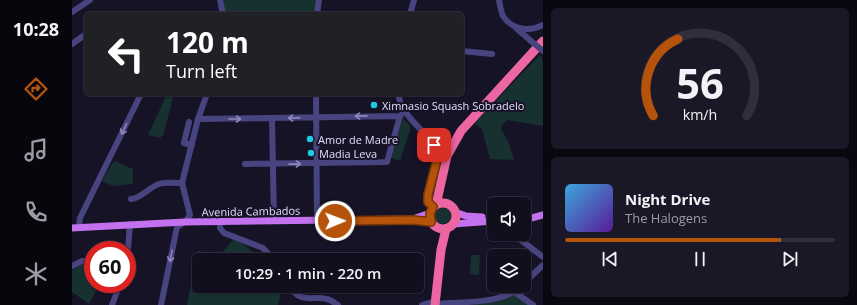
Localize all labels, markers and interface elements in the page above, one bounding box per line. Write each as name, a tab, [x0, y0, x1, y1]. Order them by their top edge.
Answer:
text: 10:28	[13, 17, 59, 41]
text: 120 m	[166, 23, 249, 61]
icon: left	[100, 28, 152, 80]
text: 56	[676, 55, 724, 111]
text: Turn left	[166, 59, 237, 83]
icon: directions	[22, 75, 50, 103]
place label: Ximnasio Squash Sobradelo	[382, 98, 525, 113]
marker: Ximnasio Squash Sobradelo	[369, 100, 379, 110]
text: km/h	[683, 105, 717, 124]
one-way arrow	[355, 112, 368, 120]
one-way arrow	[288, 114, 301, 122]
one-way arrow	[228, 115, 241, 123]
one-way arrow	[120, 123, 127, 135]
pin	[417, 128, 451, 162]
place label: Amor de Madre	[318, 132, 398, 147]
marker: Amor de Madre	[305, 134, 315, 144]
icon: arrive	[423, 134, 445, 156]
icon: music	[22, 136, 50, 164]
place label: Madia Leva	[319, 146, 377, 161]
marker: Madia Leva	[306, 148, 316, 158]
one-way arrow	[288, 160, 301, 168]
text: Night Drive	[625, 189, 710, 209]
map controls	[487, 197, 531, 293]
button: sound	[487, 197, 531, 241]
icon: phone	[22, 198, 50, 226]
position arrow	[314, 200, 356, 242]
street label: Avenida Cambados	[202, 203, 300, 219]
text: The Halogens	[625, 209, 707, 227]
speed limit sign: 60	[84, 241, 136, 293]
icon: previous	[599, 248, 621, 270]
icon: pause	[689, 248, 711, 270]
icon: next	[779, 248, 801, 270]
one-way arrow	[167, 249, 175, 262]
button: layers	[487, 249, 531, 293]
icon: climate	[22, 260, 50, 288]
text: 10:29 · 1 min · 220 m	[235, 263, 381, 283]

